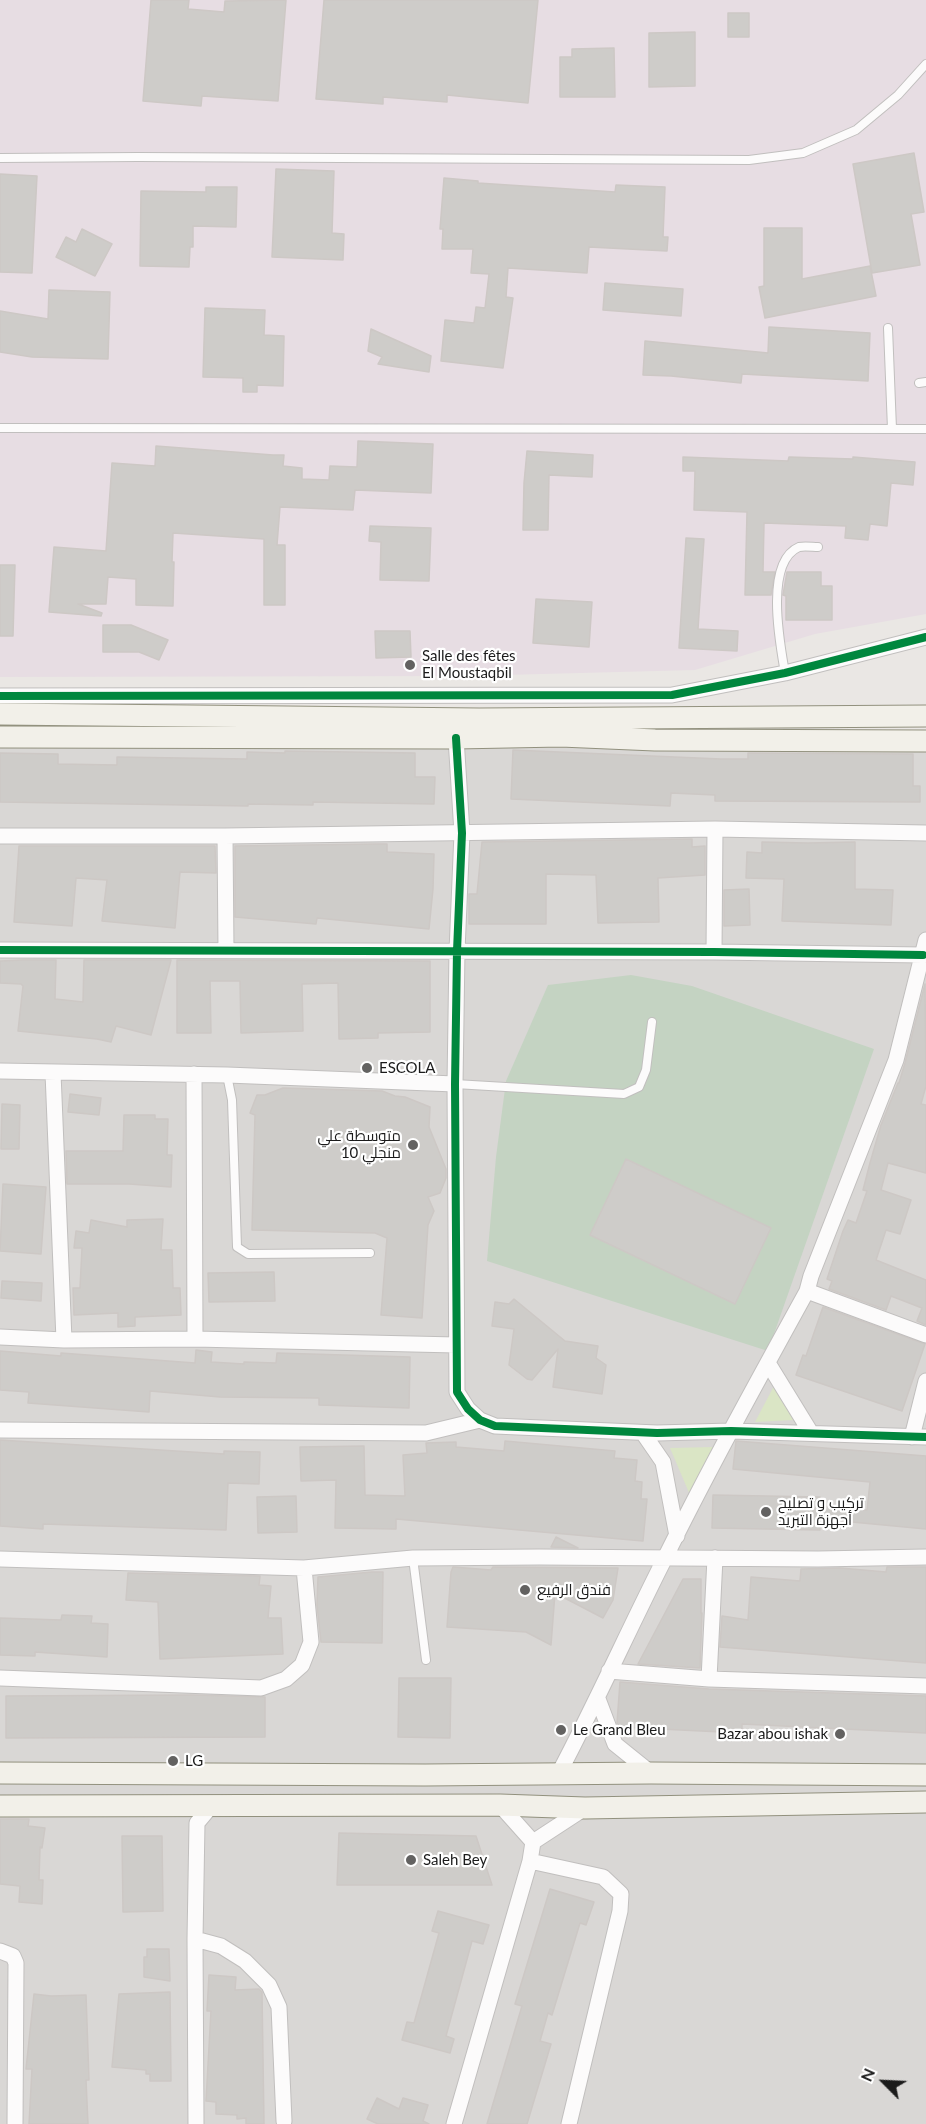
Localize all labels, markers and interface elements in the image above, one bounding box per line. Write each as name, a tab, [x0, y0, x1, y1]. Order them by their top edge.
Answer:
place label: Salle des fêtes El Moustaqbil	[422, 647, 516, 682]
marker: Salle des fêtes El Moustaqbil	[403, 658, 417, 672]
place label: ESCOLA	[379, 1059, 435, 1077]
marker: ESCOLA	[360, 1061, 374, 1075]
place label: متوسطة علي منجلي 10	[317, 1127, 401, 1162]
marker: متوسطة علي منجلي 10	[406, 1138, 420, 1152]
place label: تركيب و تصليح أجهزة التبريد	[778, 1494, 864, 1529]
marker: تركيب و تصليح أجهزة التبريد	[759, 1505, 773, 1519]
place label: فندق الرفيع	[537, 1581, 611, 1599]
marker: فندق الرفيع	[518, 1583, 532, 1597]
place label: Le Grand Bleu	[573, 1721, 666, 1739]
marker: Le Grand Bleu	[554, 1723, 568, 1737]
place label: Bazar abou ishak	[717, 1725, 828, 1743]
marker: Bazar abou ishak	[833, 1727, 847, 1741]
place label: LG	[185, 1752, 203, 1770]
marker: LG	[166, 1754, 180, 1768]
place label: Saleh Bey	[423, 1851, 487, 1869]
marker: Saleh Bey	[404, 1853, 418, 1867]
north arrow	[854, 2052, 914, 2112]
text: N	[856, 2065, 878, 2084]

